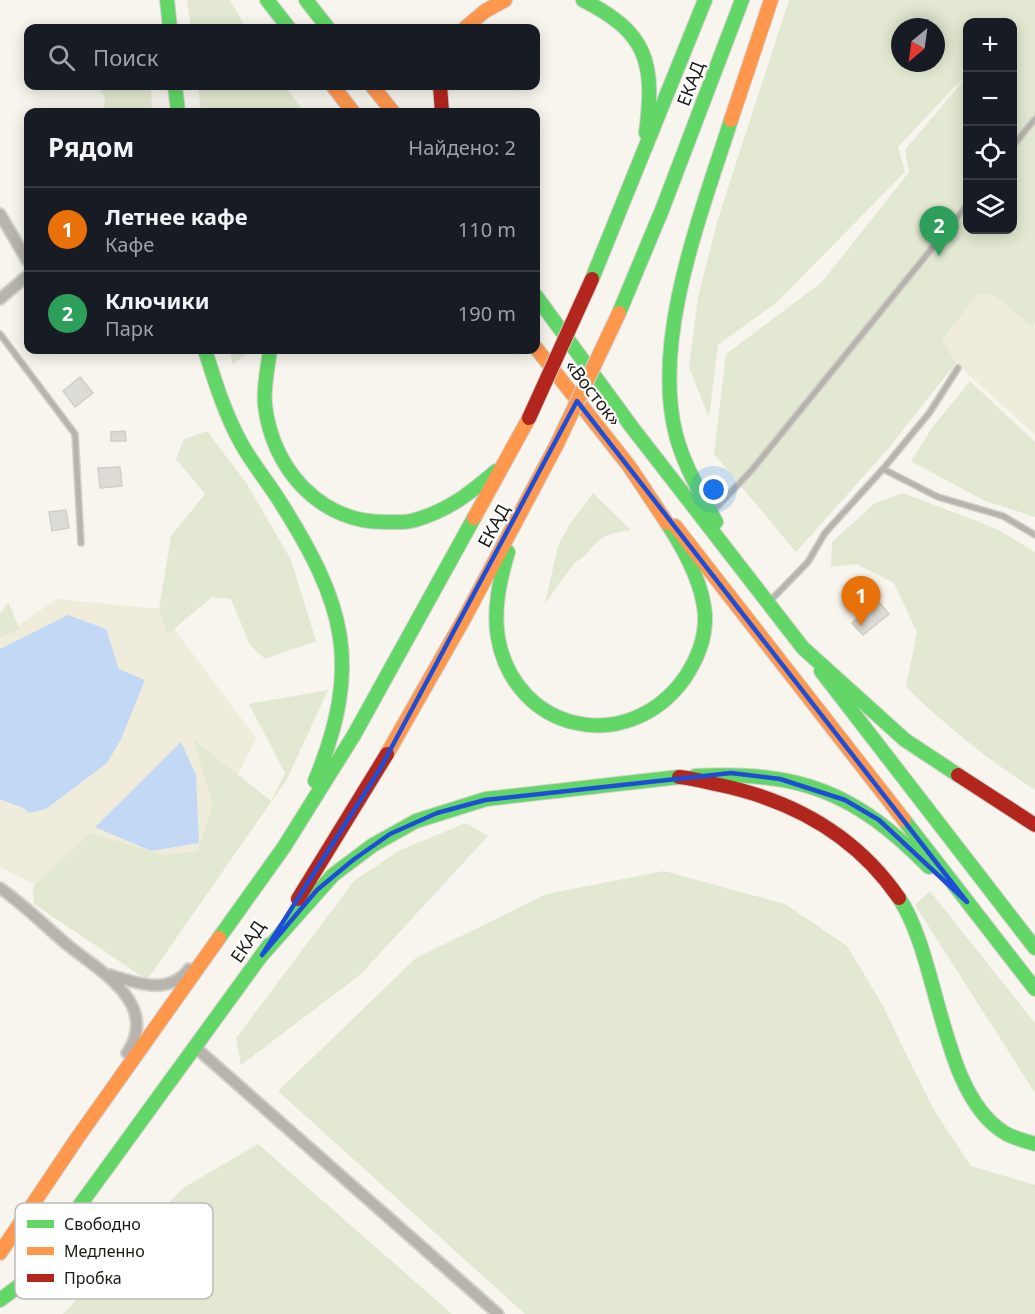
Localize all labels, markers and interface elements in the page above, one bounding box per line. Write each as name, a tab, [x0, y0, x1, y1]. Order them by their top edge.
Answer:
north arrow	[891, 18, 945, 72]
map controls	[963, 18, 1017, 234]
button: +	[963, 18, 1017, 72]
search box	[24, 24, 540, 90]
icon: search	[45, 41, 78, 74]
text: Поиск	[93, 42, 158, 72]
street label: ЕКАД	[671, 58, 709, 109]
button: −	[963, 72, 1017, 126]
button: locate	[963, 126, 1017, 180]
text: Рядом	[48, 129, 134, 165]
text: Найдено: 2	[408, 134, 516, 161]
button: layers	[963, 180, 1017, 234]
text: Летнее кафе	[105, 201, 248, 231]
pin: 2	[920, 206, 958, 256]
text: 1	[62, 216, 73, 243]
text: 110 m	[458, 216, 516, 243]
text: Кафе	[105, 231, 154, 258]
text: Ключики	[105, 285, 210, 315]
text: 2	[62, 300, 73, 327]
text: 190 m	[458, 300, 516, 327]
text: Парк	[105, 315, 154, 342]
street label: «Восток»	[560, 354, 627, 431]
your location	[699, 475, 728, 504]
street label: ЕКАД	[472, 500, 514, 551]
pin: 1	[842, 576, 880, 626]
street label: ЕКАД	[224, 916, 270, 967]
legend	[15, 1203, 213, 1299]
text: Свободно	[64, 1213, 141, 1235]
text: Медленно	[64, 1240, 145, 1262]
text: Пробка	[64, 1267, 122, 1289]

